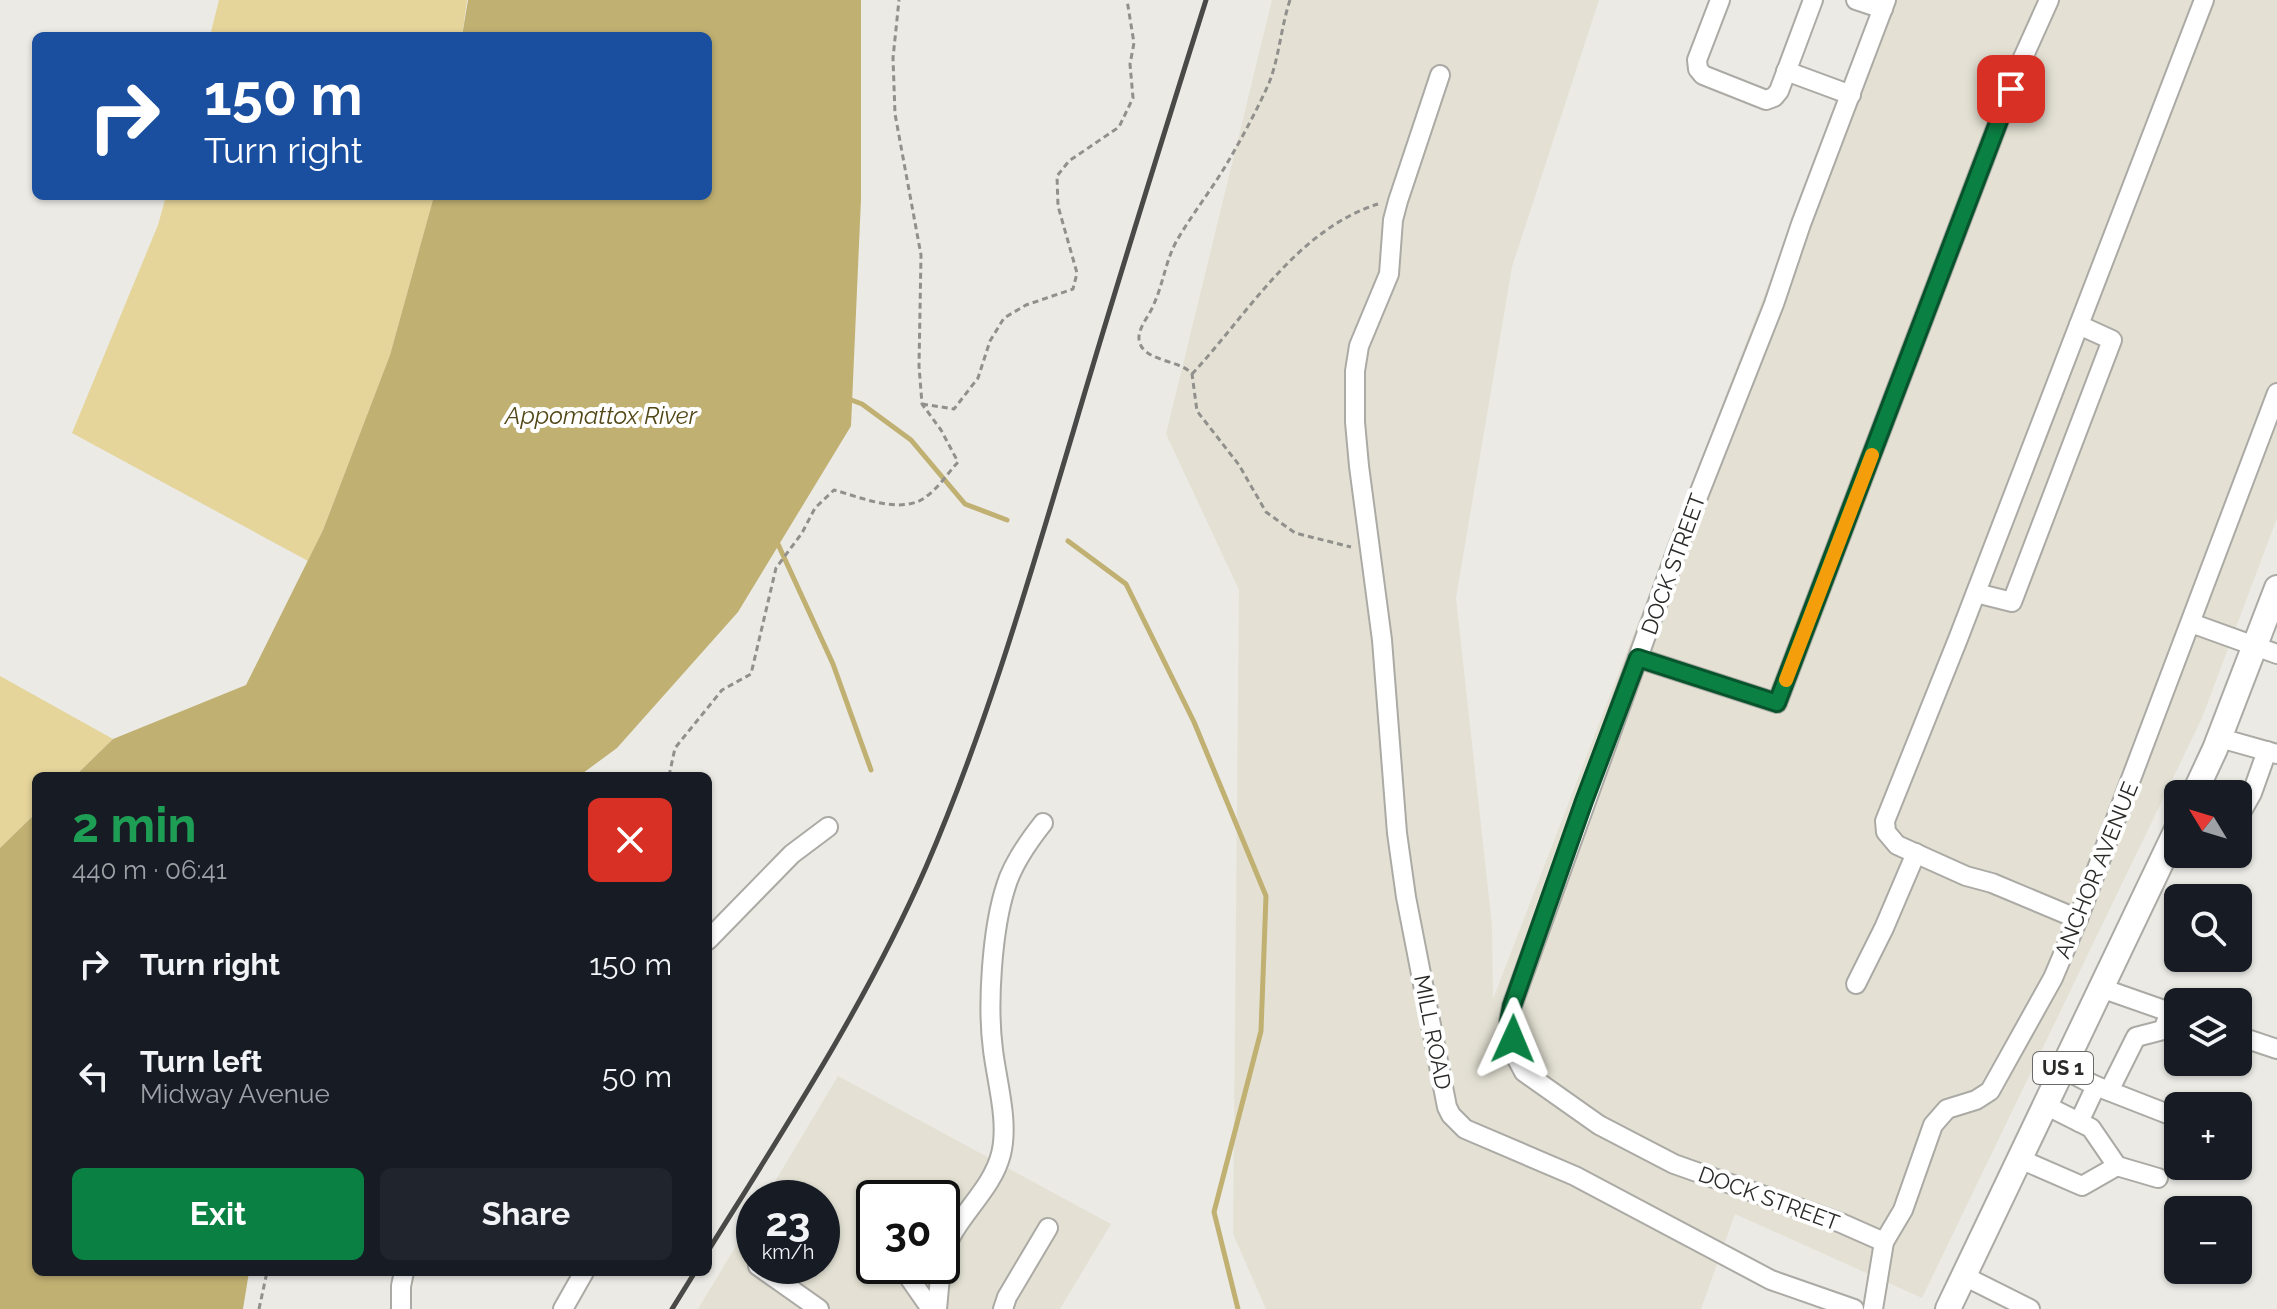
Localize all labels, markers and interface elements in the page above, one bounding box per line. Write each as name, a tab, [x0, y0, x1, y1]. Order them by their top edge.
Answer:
pin	[1977, 55, 2045, 123]
text: 150 m	[204, 62, 363, 128]
icon: right	[72, 64, 176, 168]
icon: arrive	[1989, 67, 2033, 111]
text: Turn right	[204, 129, 363, 171]
water label: Appomattox River	[503, 401, 698, 430]
street label: DOCK STREET	[1635, 489, 1711, 638]
street label: ANCHOR AVENUE	[2049, 778, 2143, 962]
north arrow	[2164, 780, 2252, 868]
map controls	[2164, 780, 2252, 1284]
text: 2 min	[72, 797, 197, 853]
button: close	[588, 798, 672, 882]
text: 440 m · 06:41	[72, 855, 227, 885]
button: search	[2164, 884, 2252, 972]
icon: right	[72, 942, 116, 986]
text: Turn right	[140, 947, 280, 982]
text: 150 m	[589, 947, 672, 982]
street label: MILL ROAD	[1409, 972, 1457, 1092]
button: layers	[2164, 988, 2252, 1076]
position arrow	[1471, 997, 1555, 1081]
text: Turn left	[140, 1044, 262, 1079]
road number: US 1	[2033, 1052, 2093, 1084]
icon: left	[72, 1054, 116, 1098]
text: 50 m	[602, 1059, 672, 1094]
text: Midway Avenue	[140, 1079, 330, 1109]
button: +	[2164, 1092, 2252, 1180]
street label: DOCK STREET	[1695, 1160, 1844, 1236]
button: Exit	[72, 1168, 364, 1260]
button: Share	[380, 1168, 672, 1260]
speed limit sign: 30	[856, 1180, 960, 1284]
button: −	[2164, 1196, 2252, 1284]
text: 23	[766, 1198, 810, 1245]
text: km/h	[762, 1240, 814, 1264]

